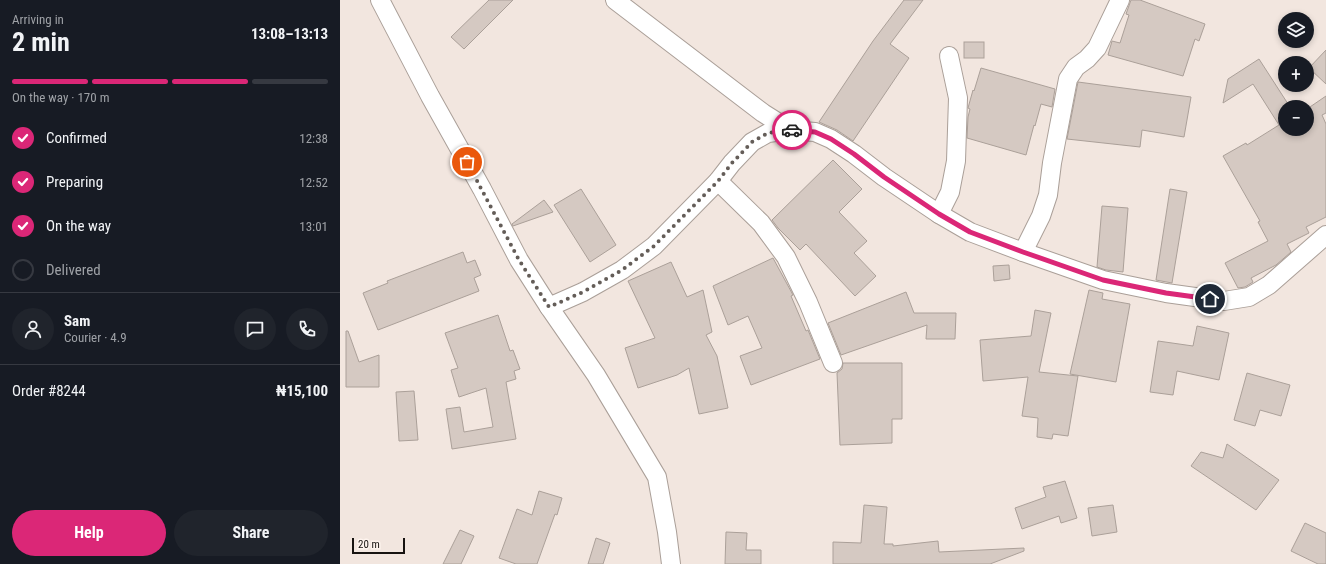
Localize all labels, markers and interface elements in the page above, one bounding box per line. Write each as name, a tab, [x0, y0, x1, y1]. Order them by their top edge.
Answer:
text: Arriving in	[12, 12, 64, 27]
map controls	[1278, 12, 1314, 136]
button: layers	[1278, 12, 1314, 48]
text: 13:08–13:13	[251, 25, 328, 43]
text: 2 min	[12, 27, 70, 57]
button: +	[1278, 56, 1314, 92]
text: On the way · 170 m	[12, 90, 109, 105]
button: −	[1278, 100, 1314, 136]
courier	[772, 110, 812, 150]
icon: car	[781, 119, 803, 141]
icon: check	[12, 127, 34, 149]
text: Confirmed	[46, 129, 107, 147]
text: 12:38	[299, 131, 328, 146]
pin	[450, 145, 484, 179]
icon: bag	[456, 151, 478, 173]
icon: check	[12, 171, 34, 193]
text: Preparing	[46, 173, 103, 191]
text: 12:52	[299, 175, 328, 190]
icon: check	[12, 215, 34, 237]
text: On the way	[46, 217, 111, 235]
text: 13:01	[299, 219, 328, 234]
text: Delivered	[46, 261, 101, 279]
pin	[1193, 282, 1227, 316]
icon: home	[1199, 288, 1221, 310]
button: person	[12, 308, 54, 350]
button: chat	[234, 308, 276, 350]
button: phone	[286, 308, 328, 350]
text: Sam	[64, 312, 90, 330]
text: Courier · 4.9	[64, 330, 127, 345]
text: Order #8244	[12, 382, 86, 400]
text: ₦15,100	[276, 382, 328, 400]
button: Help	[12, 510, 166, 556]
button: Share	[174, 510, 328, 556]
scale bar	[352, 536, 405, 555]
text: 20 m	[358, 538, 380, 551]

